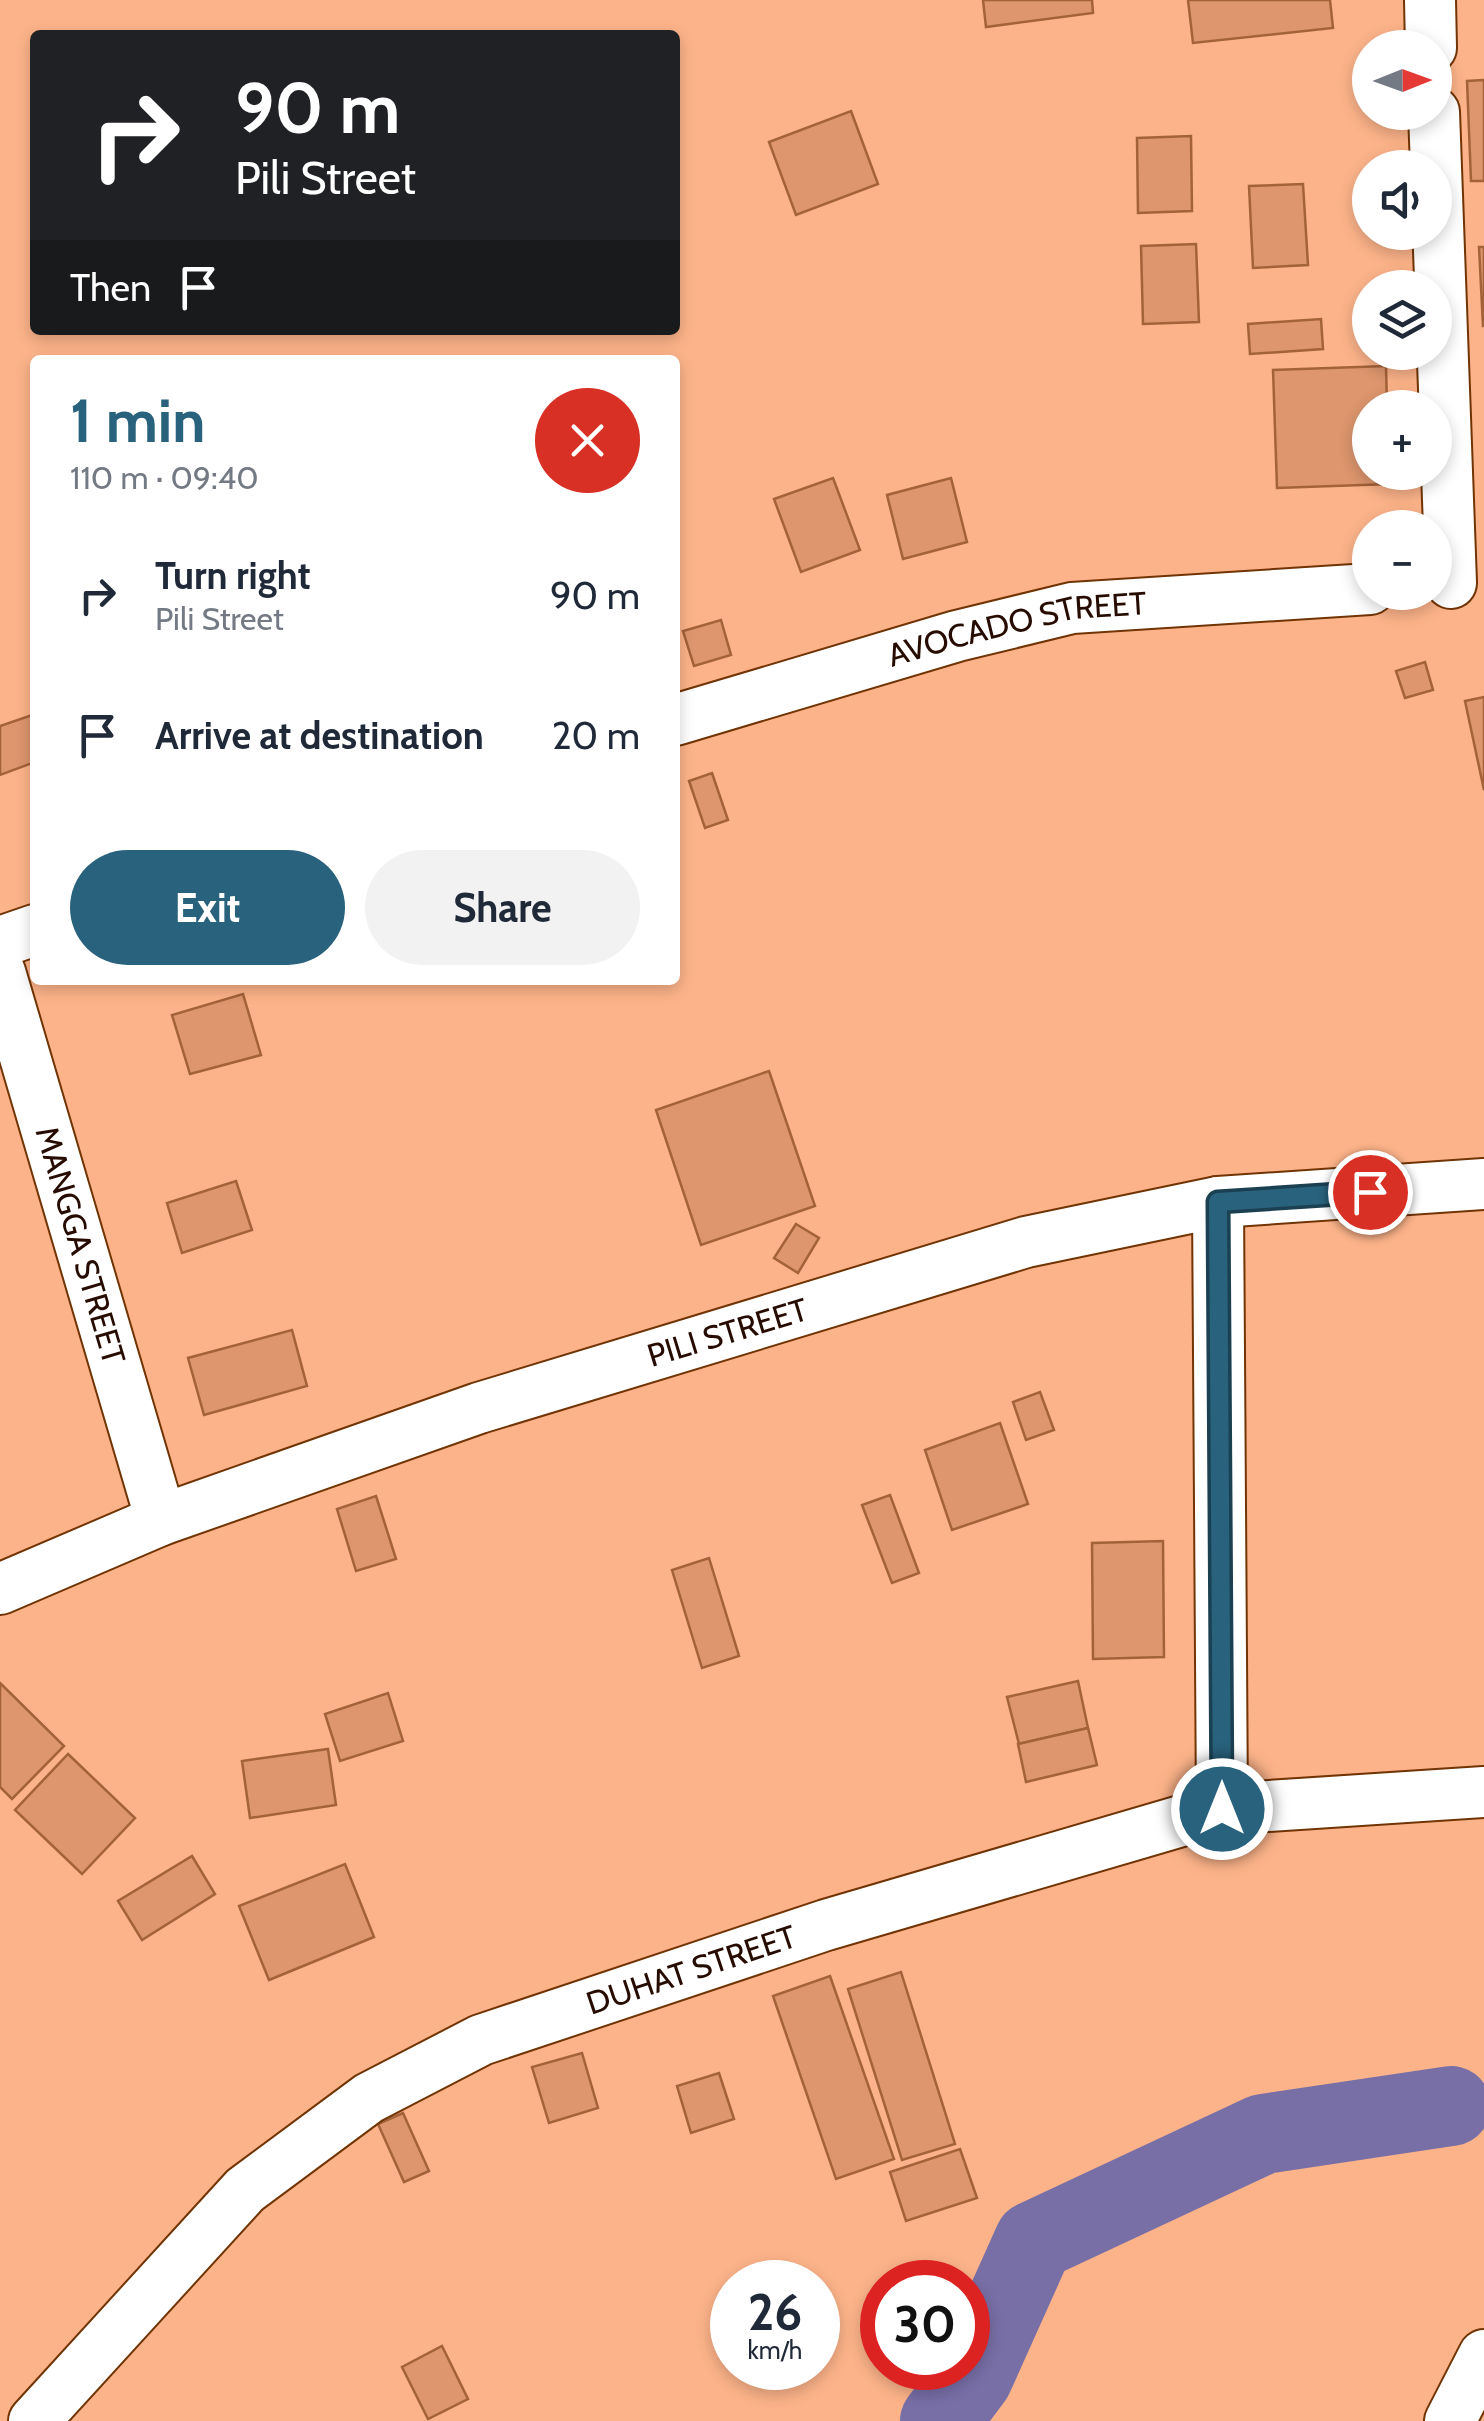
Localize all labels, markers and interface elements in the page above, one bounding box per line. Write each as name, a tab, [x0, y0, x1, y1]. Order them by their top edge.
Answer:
north arrow	[1352, 30, 1452, 130]
map controls	[1352, 30, 1452, 610]
text: 90 m	[235, 65, 400, 151]
icon: right	[70, 70, 200, 200]
button: sound	[1352, 150, 1452, 250]
text: Pili Street	[235, 151, 416, 205]
icon: arrive	[171, 260, 226, 315]
text: Then	[70, 264, 151, 311]
button: layers	[1352, 270, 1452, 370]
text: 1 min	[70, 384, 205, 457]
button: close	[535, 388, 640, 493]
button: +	[1352, 390, 1452, 490]
text: 110 m · 09:40	[70, 458, 258, 497]
button: −	[1352, 510, 1452, 610]
text: Turn right	[155, 552, 311, 599]
icon: right	[70, 568, 125, 623]
text: 90 m	[550, 572, 640, 619]
street label: AVOCADO STREET	[883, 583, 1147, 675]
text: Pili Street	[155, 599, 284, 638]
icon: arrive	[70, 708, 125, 763]
text: Arrive at destination	[155, 712, 484, 759]
text: 20 m	[552, 712, 640, 759]
button: Exit	[70, 850, 345, 965]
button: Share	[365, 850, 640, 965]
street label: MANGGA STREET	[27, 1122, 134, 1369]
pin	[1328, 1150, 1413, 1235]
icon: arrive	[1343, 1165, 1398, 1220]
street label: PILI STREET	[643, 1289, 812, 1375]
position arrow	[1170, 1757, 1274, 1861]
street label: DUHAT STREET	[581, 1916, 801, 2023]
speed limit sign: 30	[860, 2260, 990, 2390]
text: 26	[748, 2282, 802, 2343]
text: km/h	[748, 2335, 802, 2365]

